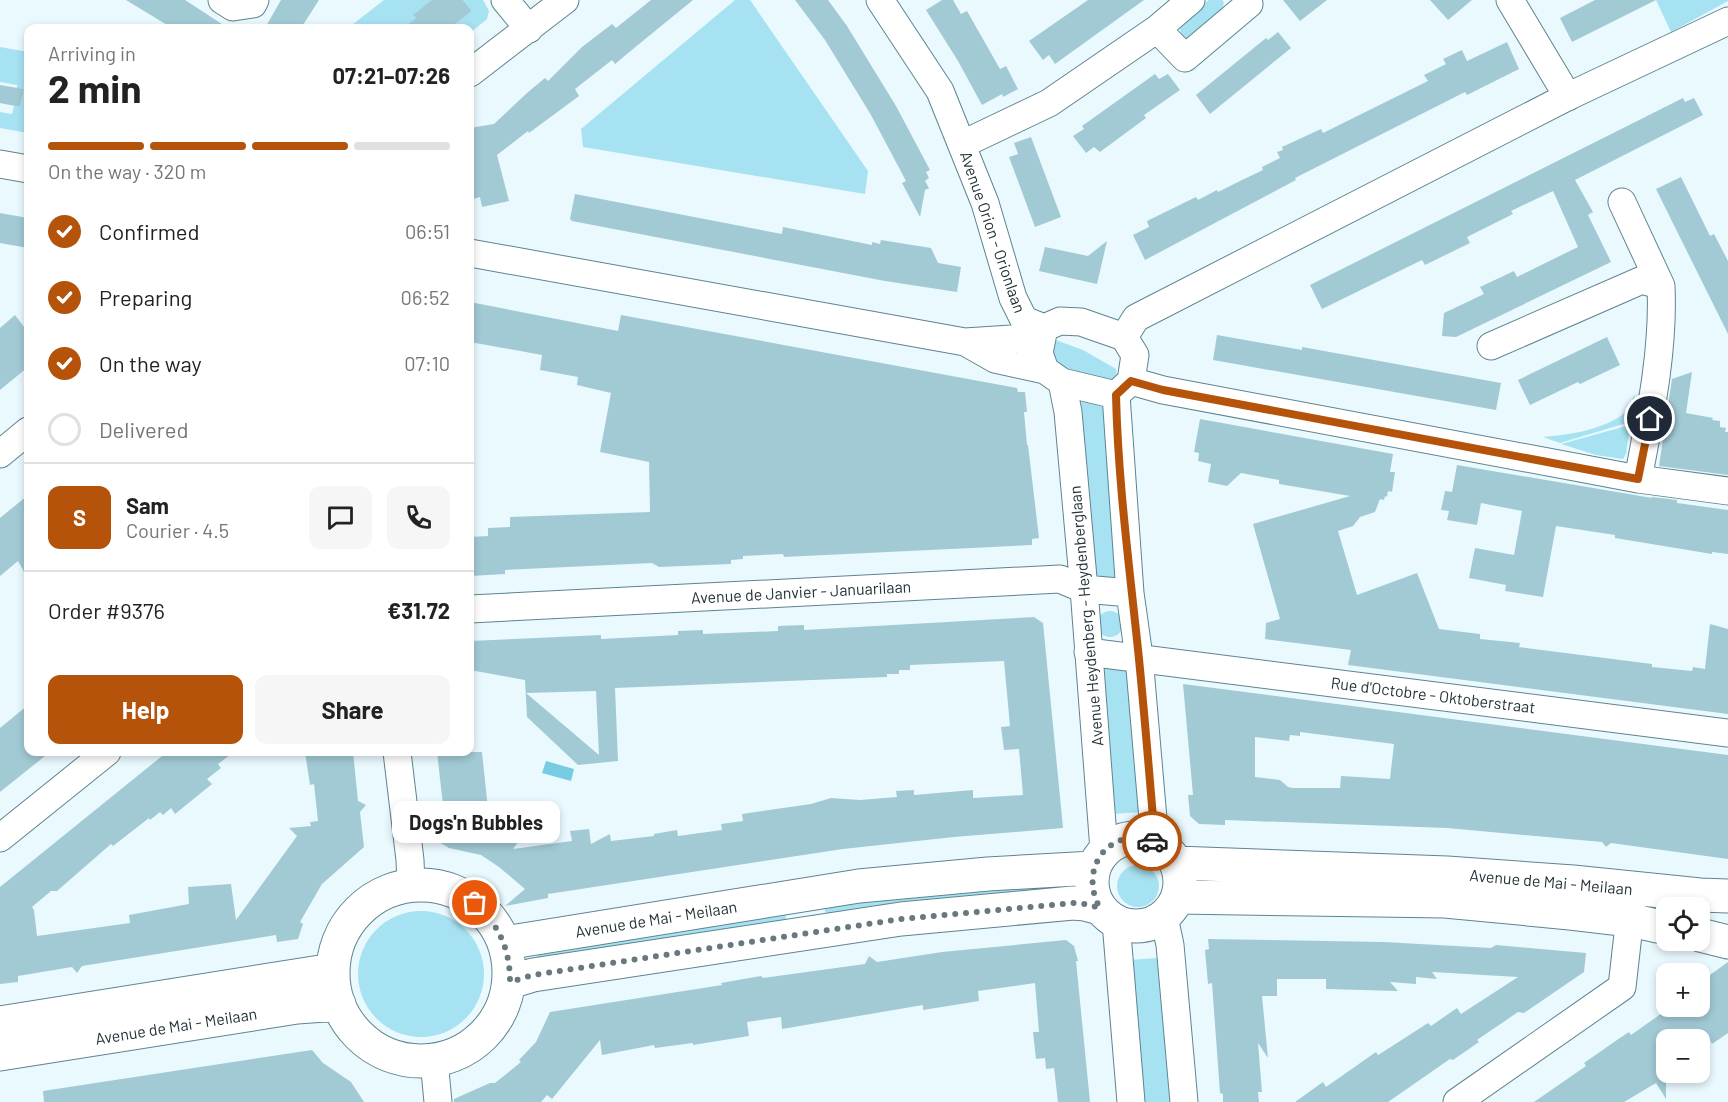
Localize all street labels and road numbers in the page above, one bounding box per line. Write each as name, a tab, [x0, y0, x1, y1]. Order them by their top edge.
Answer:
street label: Avenue Orion - Orionlaan	[957, 148, 1030, 315]
street label: Avenue Heydenberg - Heydenberglaan	[1065, 485, 1106, 747]
street label: Avenue de Janvier - Januarilaan	[690, 576, 912, 607]
street label: Rue d'Octobre - Oktoberstraat	[1330, 673, 1536, 716]
street label: Avenue de Mai - Meilaan	[1469, 865, 1633, 898]
street label: Avenue de Mai - Meilaan	[574, 896, 738, 941]
street label: Avenue de Mai - Meilaan	[94, 1003, 258, 1048]

